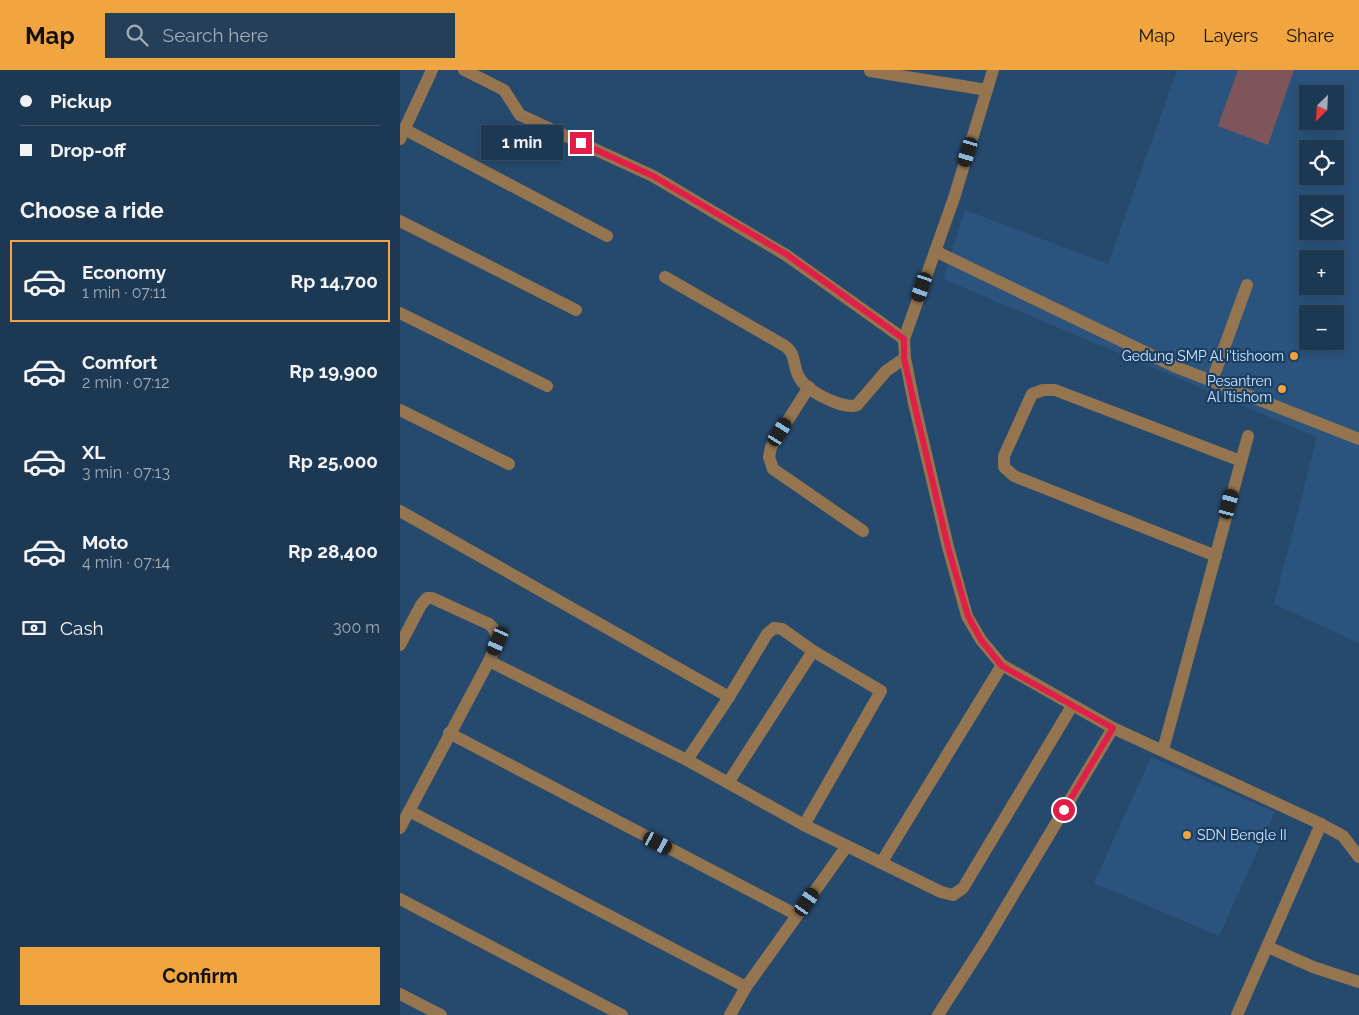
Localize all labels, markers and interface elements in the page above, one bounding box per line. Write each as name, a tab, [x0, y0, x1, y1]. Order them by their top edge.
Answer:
search box	[105, 13, 455, 58]
text: Map	[25, 21, 75, 50]
icon: search	[123, 21, 151, 49]
text: Search here	[163, 24, 268, 46]
text: Map	[1139, 25, 1175, 46]
text: Layers	[1203, 25, 1258, 46]
text: Share	[1286, 25, 1334, 46]
north arrow	[1299, 85, 1344, 130]
map controls	[1299, 85, 1344, 350]
text: Pickup	[50, 90, 112, 112]
callout: 1 min	[481, 126, 564, 160]
route end	[570, 132, 592, 154]
text: 1 min	[502, 133, 542, 152]
car	[956, 135, 979, 169]
text: Drop-off	[50, 139, 126, 161]
button: locate	[1299, 140, 1344, 185]
button: layers	[1299, 195, 1344, 240]
text: Choose a ride	[20, 197, 164, 223]
button: +	[1299, 250, 1344, 295]
icon: car	[22, 259, 67, 304]
text: Economy	[82, 261, 166, 283]
text: Rp 14,700	[291, 270, 378, 292]
car	[910, 270, 933, 304]
text: 1 min · 07:11	[82, 283, 167, 302]
button: −	[1299, 305, 1344, 350]
place label: Gedung SMP Al i'tishoom	[1122, 348, 1284, 364]
icon: car	[22, 349, 67, 394]
marker: Gedung SMP Al i'tishoom	[1288, 350, 1300, 362]
text: Comfort	[82, 351, 157, 373]
text: Rp 19,900	[289, 360, 378, 382]
text: 2 min · 07:12	[82, 373, 170, 392]
place label: Pesantren Al I’tishom	[1207, 373, 1272, 405]
marker: Pesantren Al I’tishom	[1276, 383, 1288, 395]
car	[765, 415, 794, 449]
icon: car	[22, 439, 67, 484]
text: XL	[82, 441, 105, 463]
text: Rp 25,000	[288, 450, 378, 472]
text: 3 min · 07:13	[82, 463, 170, 482]
car	[1217, 488, 1240, 520]
icon: car	[22, 529, 67, 574]
text: Moto	[82, 531, 128, 553]
text: Rp 28,400	[288, 540, 378, 562]
text: 4 min · 07:14	[82, 553, 170, 572]
icon: cash	[20, 614, 48, 642]
text: Cash	[60, 617, 104, 639]
text: 300 m	[333, 618, 380, 637]
car	[485, 624, 510, 658]
route start	[1053, 799, 1075, 821]
place label: SDN Bengle II	[1197, 827, 1287, 843]
car	[641, 829, 674, 857]
marker: SDN Bengle II	[1181, 829, 1193, 841]
car	[792, 885, 821, 919]
button: Confirm	[20, 947, 380, 1005]

